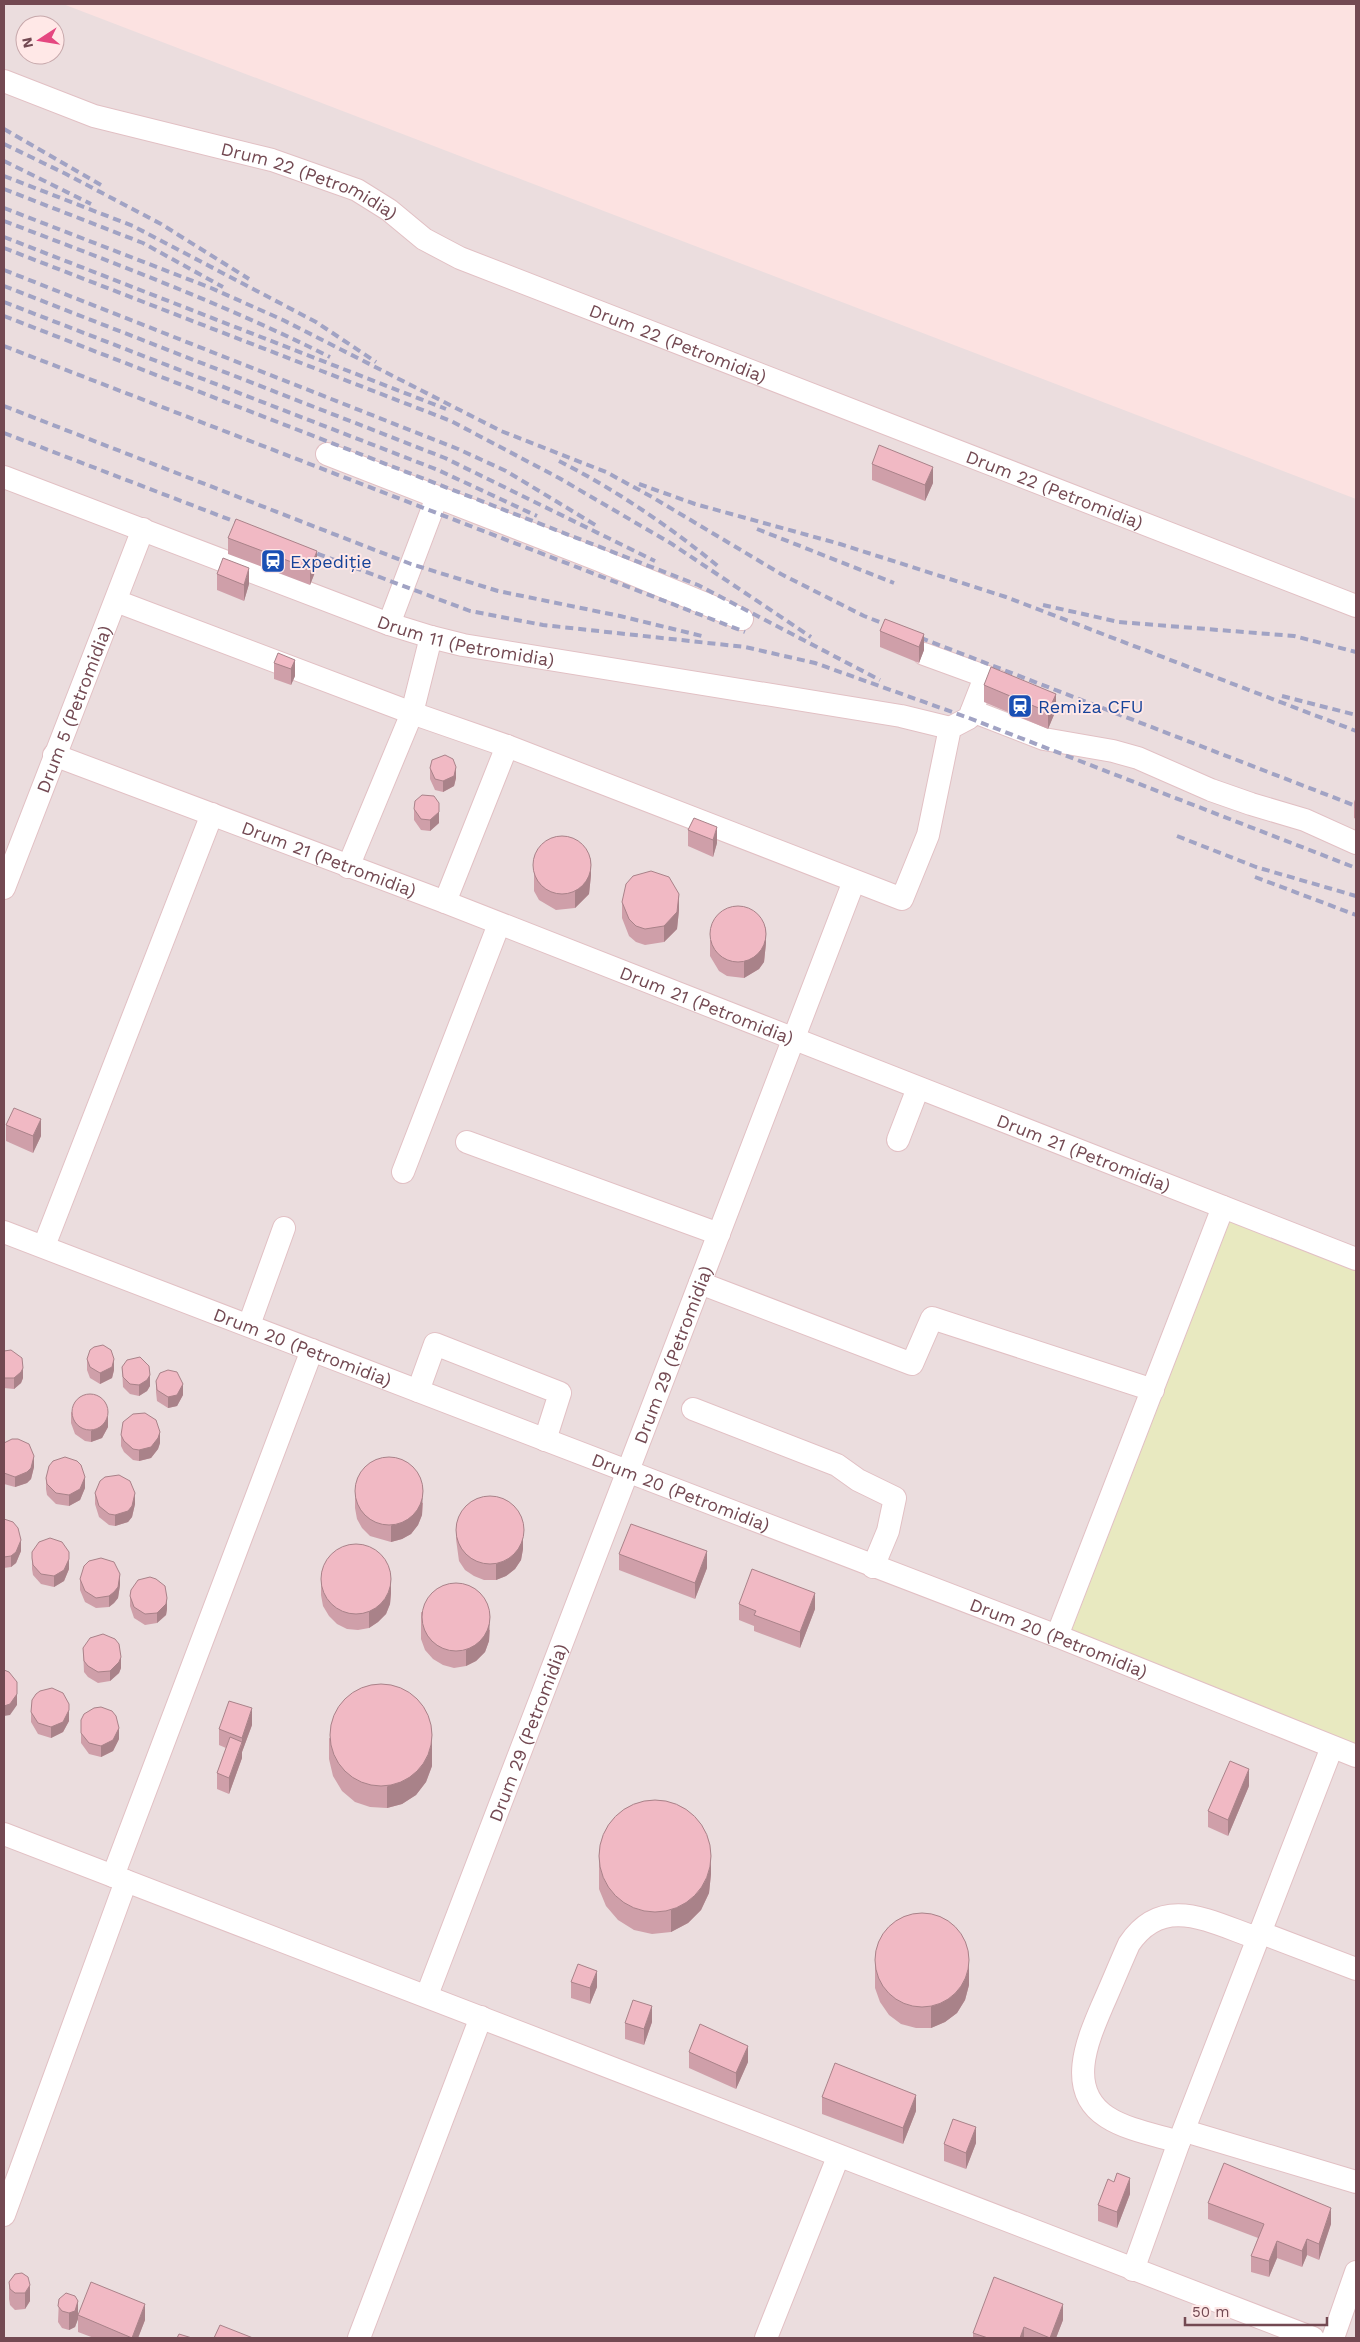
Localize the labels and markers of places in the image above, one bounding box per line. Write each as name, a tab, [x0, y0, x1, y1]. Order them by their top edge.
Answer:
station icon: Expediție	[260, 548, 286, 574]
place label: Expediție	[290, 551, 372, 572]
station icon: Remiza CFU	[1007, 693, 1033, 719]
place label: Remiza CFU	[1038, 696, 1144, 717]

